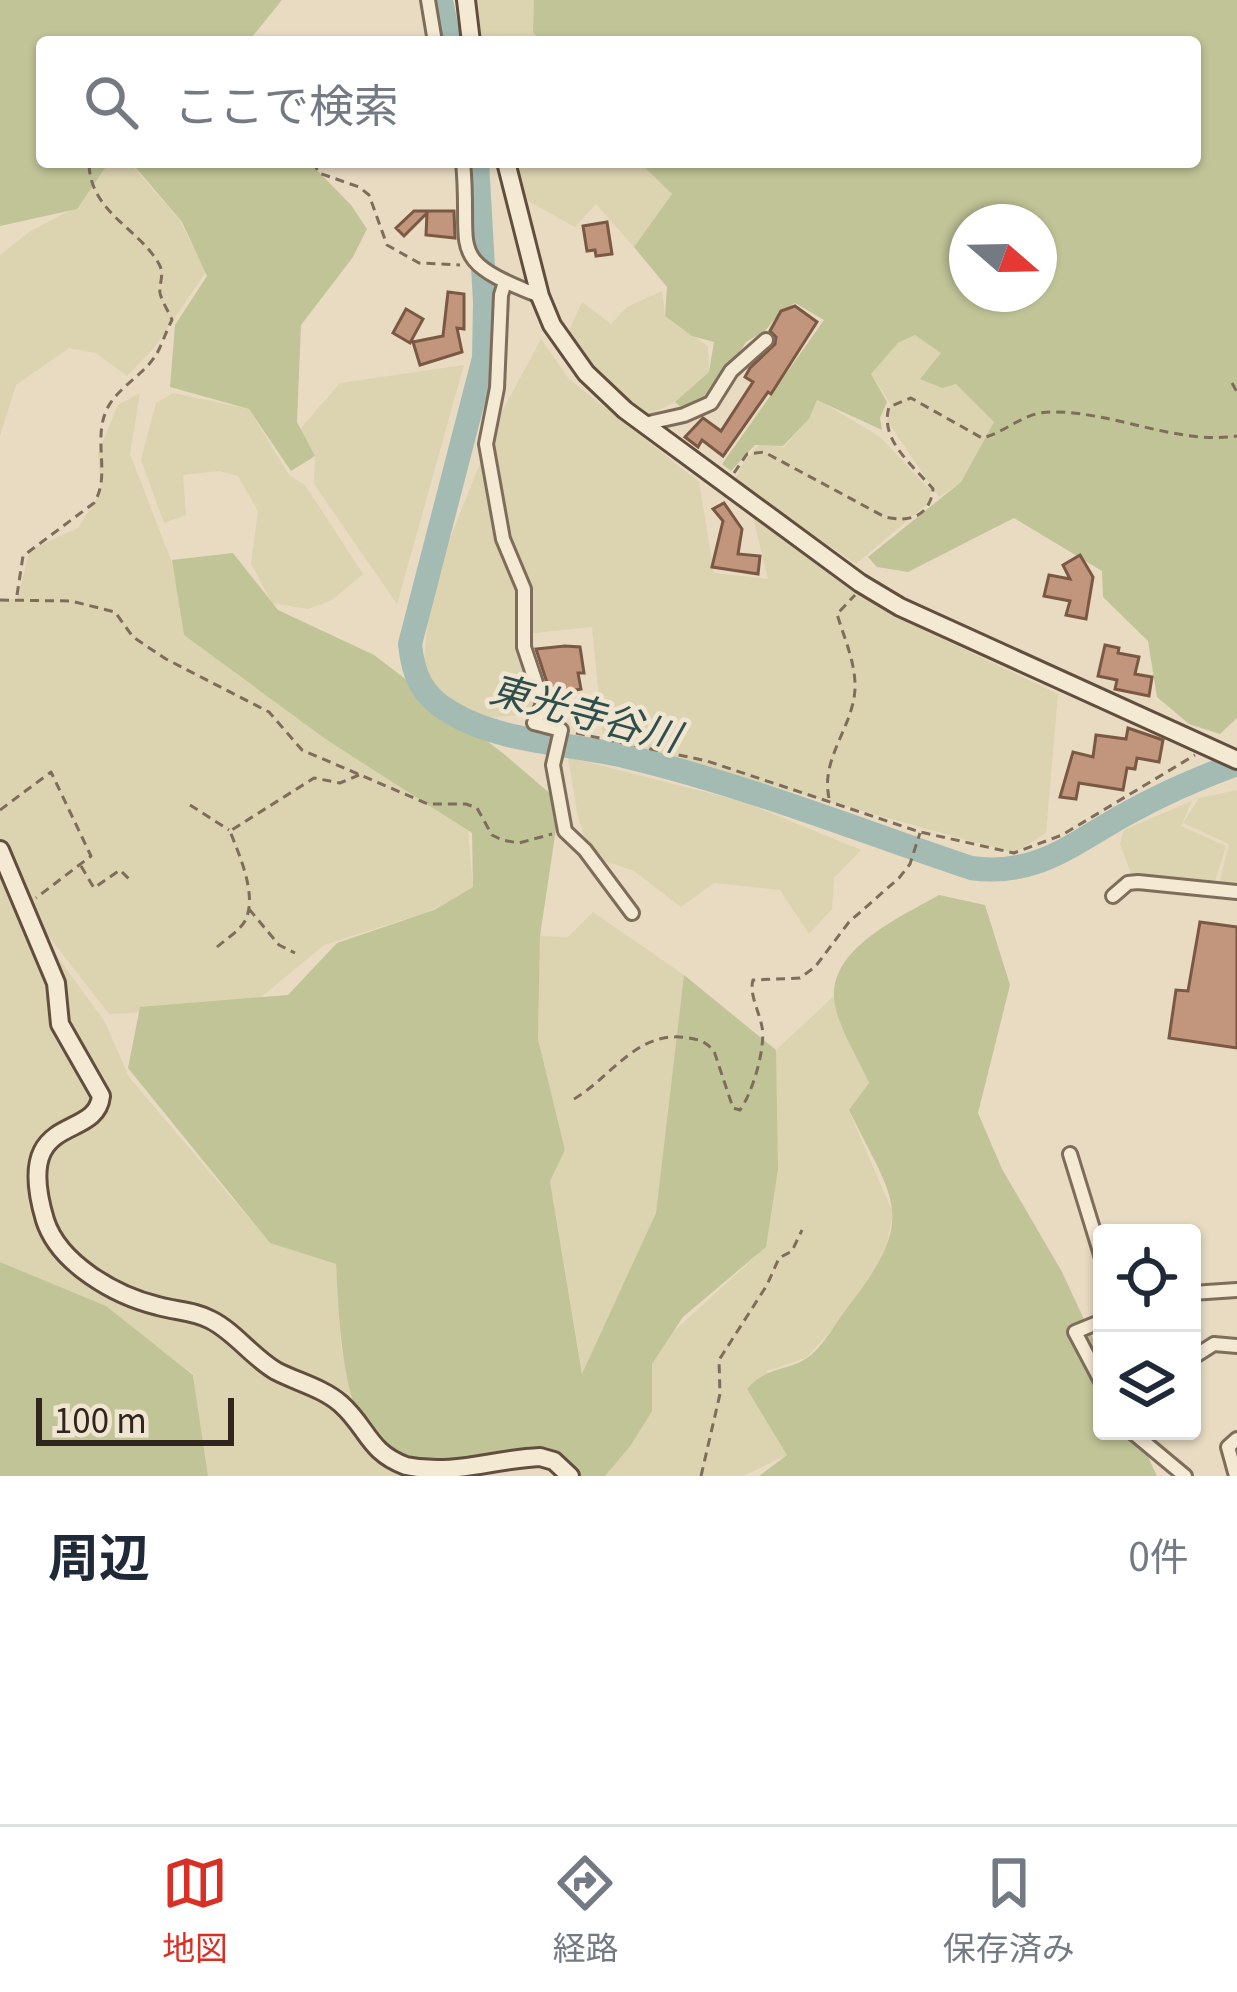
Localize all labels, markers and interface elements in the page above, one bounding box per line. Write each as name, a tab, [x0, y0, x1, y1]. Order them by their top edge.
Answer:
search box	[36, 36, 1201, 168]
icon: search	[78, 69, 144, 135]
text: ここで検索	[174, 70, 399, 135]
north arrow	[949, 204, 1057, 312]
water label: 東光寺谷川	[485, 658, 691, 763]
map controls	[1093, 1224, 1201, 1440]
button: locate	[1093, 1224, 1201, 1332]
button: layers	[1093, 1332, 1201, 1440]
scale bar	[36, 1392, 234, 1445]
text: 100 m	[54, 1395, 147, 1443]
text: 周辺	[48, 1517, 150, 1591]
text: 0件	[1128, 1526, 1189, 1582]
tab: 地図	[162, 1850, 228, 1970]
tab: 経路	[552, 1850, 618, 1970]
tab: 保存済み	[943, 1850, 1075, 1970]

